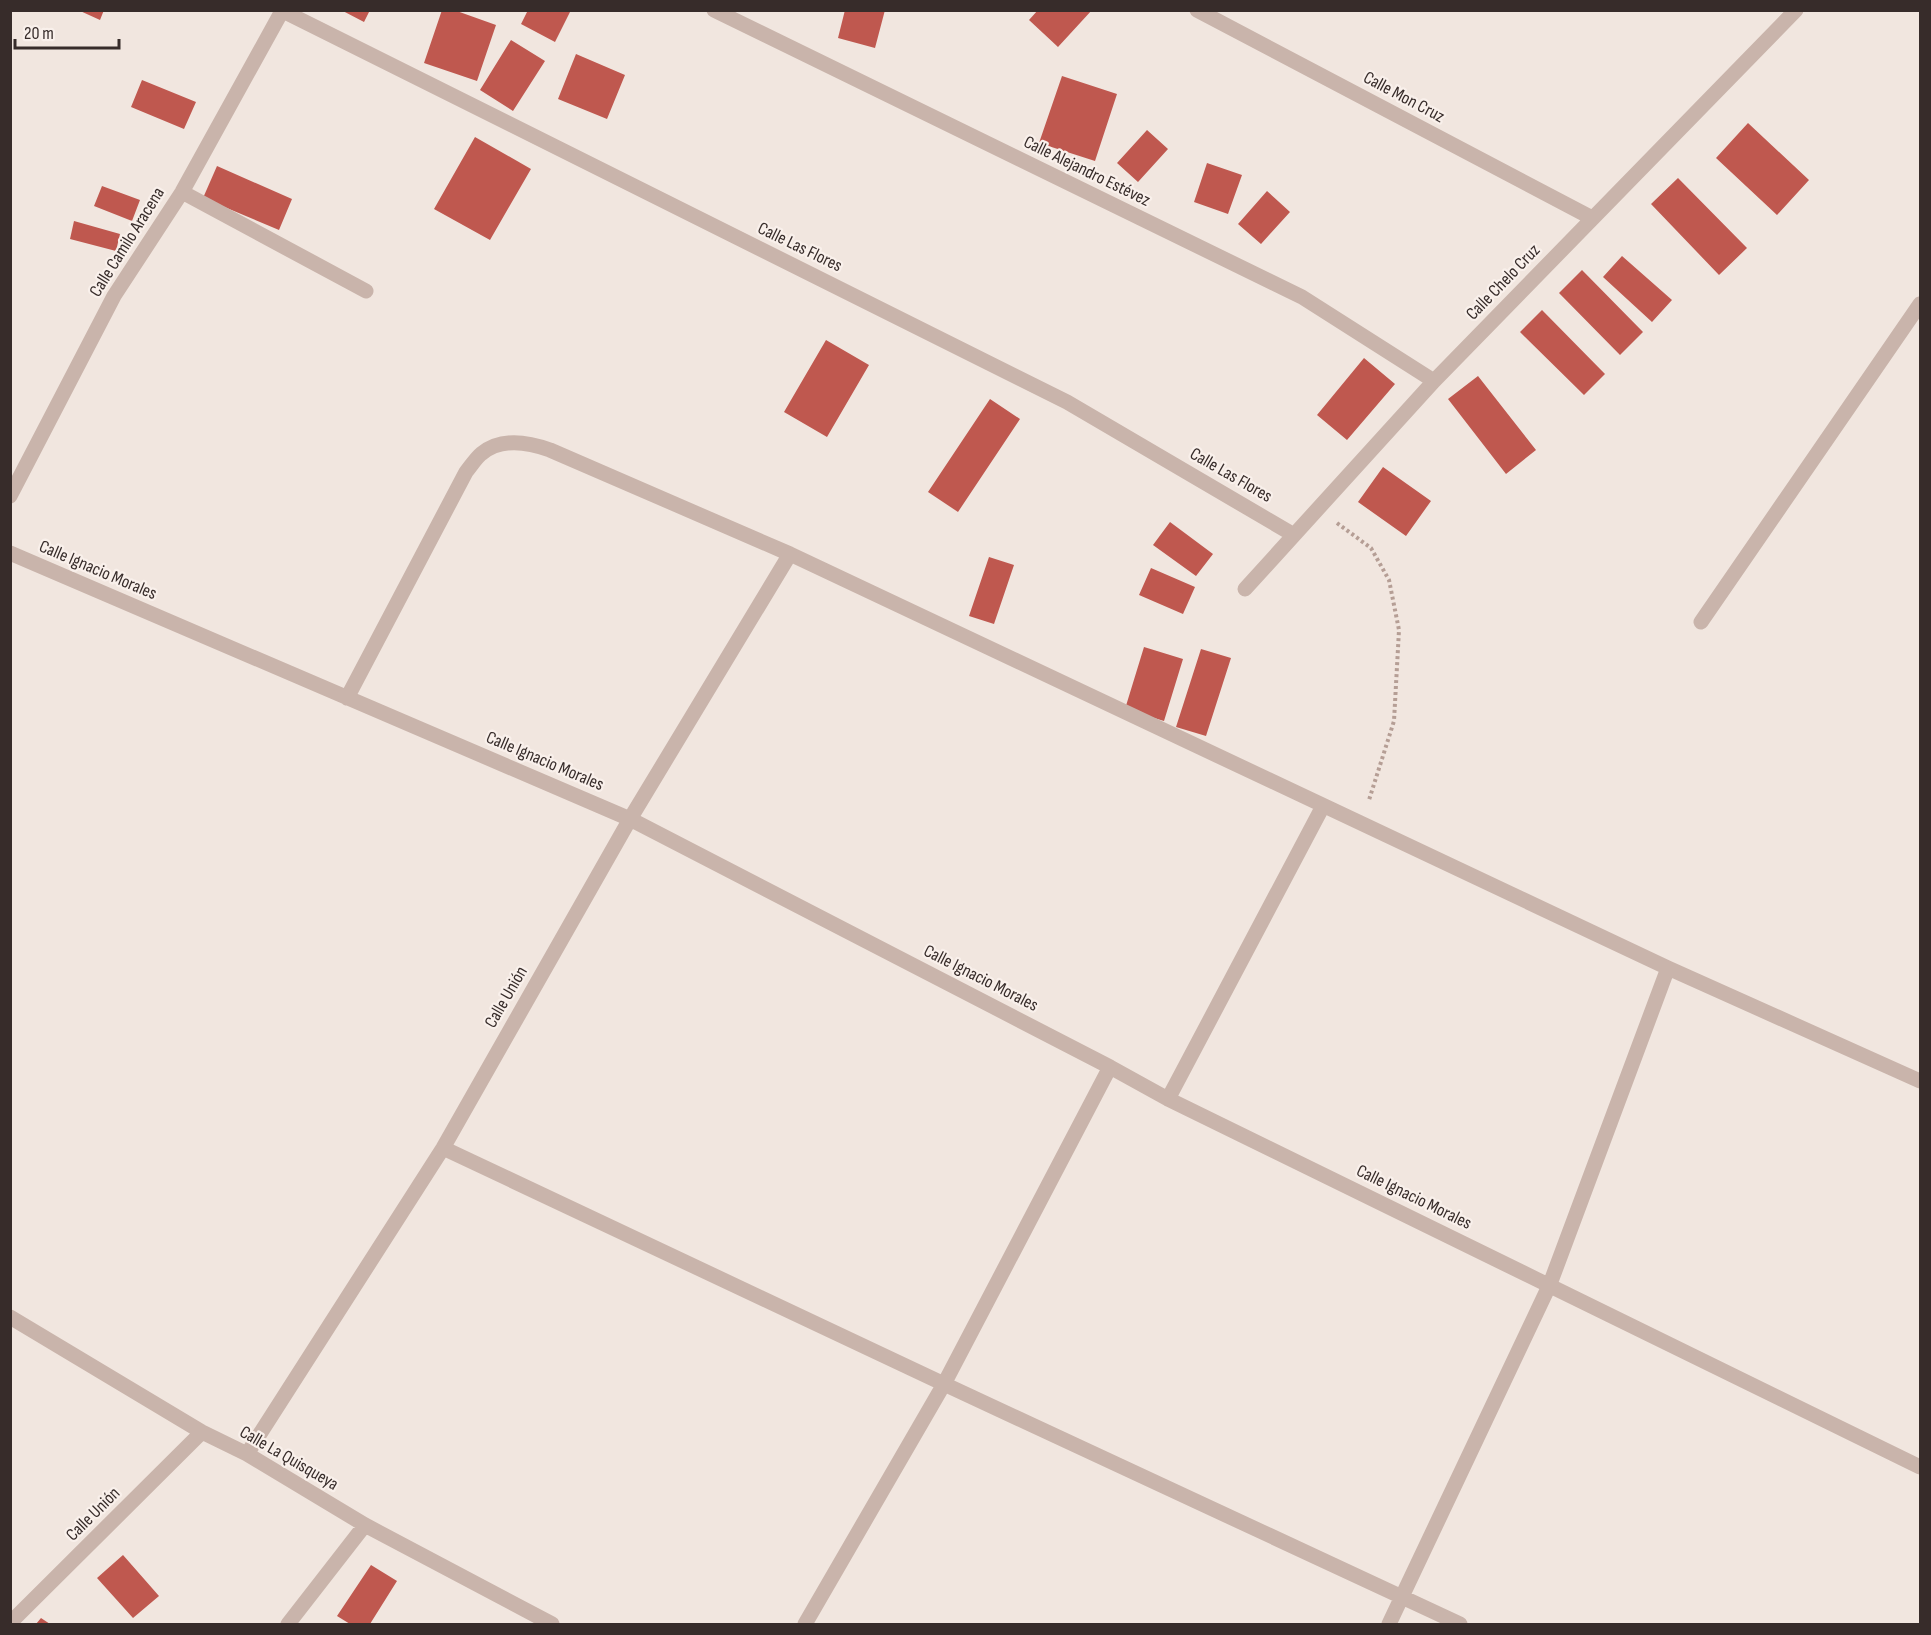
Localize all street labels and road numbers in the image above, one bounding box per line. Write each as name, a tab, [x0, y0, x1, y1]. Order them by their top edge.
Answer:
street label: Calle Mon Cruz	[1360, 67, 1449, 127]
street label: Calle Alejandro Estévez	[1020, 131, 1154, 211]
street label: Calle Camilo Aracena	[85, 183, 169, 301]
street label: Calle Las Flores	[754, 218, 846, 276]
street label: Calle Chelo Cruz	[1462, 239, 1545, 324]
street label: Calle Las Flores	[1186, 443, 1276, 507]
street label: Calle Ignacio Morales	[36, 536, 160, 604]
street label: Calle Ignacio Morales	[483, 727, 607, 795]
street label: Calle Ignacio Morales	[920, 940, 1042, 1016]
street label: Calle Unión	[480, 963, 532, 1031]
street label: Calle Ignacio Morales	[1353, 1160, 1475, 1234]
street label: Calle La Quisqueya	[236, 1421, 342, 1495]
street label: Calle Unión	[62, 1483, 124, 1545]

